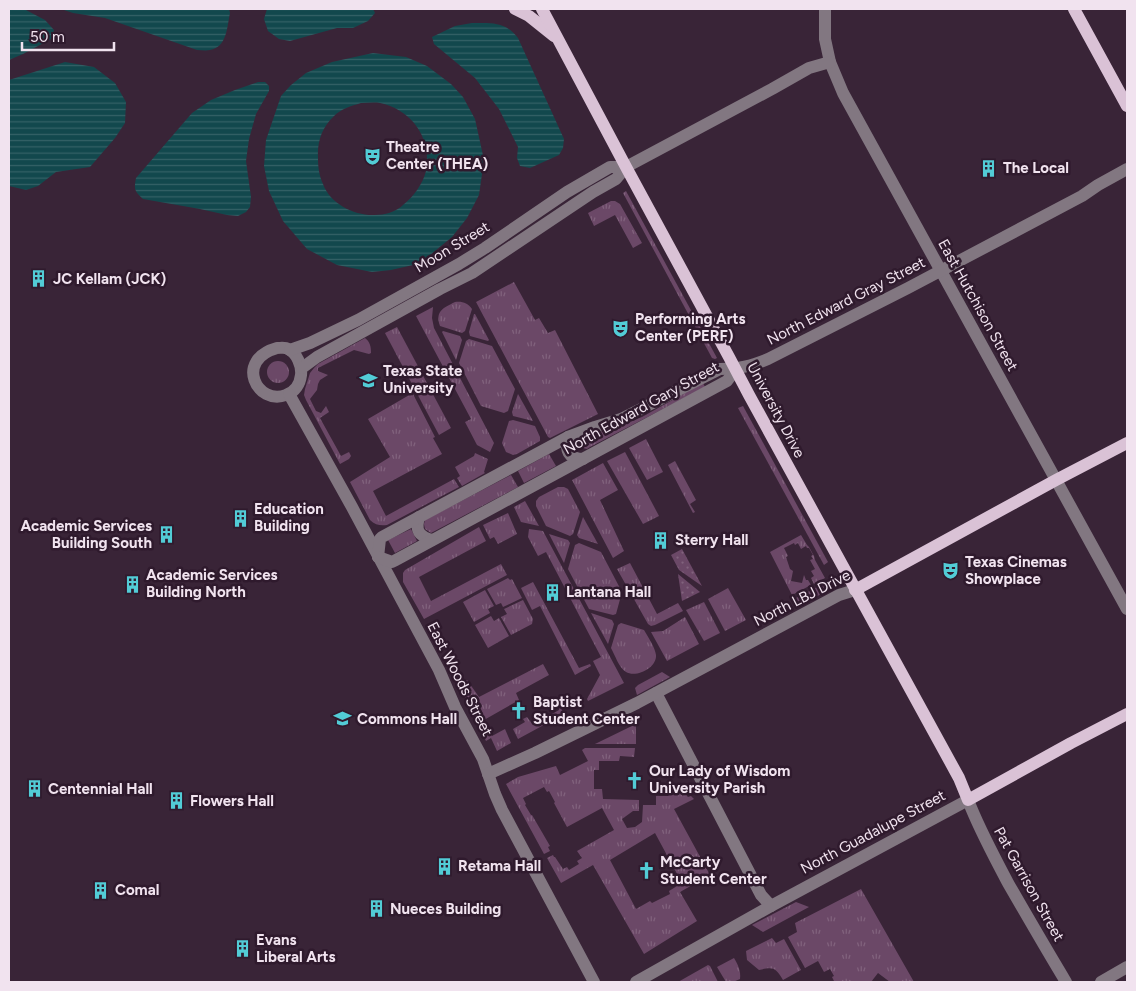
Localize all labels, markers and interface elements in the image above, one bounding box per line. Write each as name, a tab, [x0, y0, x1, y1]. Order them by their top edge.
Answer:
scale bar	[22, 20, 115, 52]
text: 50 m	[30, 28, 65, 46]
place label: Theatre Center (THEA)	[386, 138, 488, 173]
theatre icon: Theatre Center (THEA)	[362, 146, 382, 166]
building icon: The Local	[979, 158, 999, 178]
place label: The Local	[1003, 159, 1069, 177]
street label: Moon Street	[411, 217, 493, 276]
street label: East Hutchison Street	[934, 236, 1022, 374]
street label: North Edward Gray Street	[764, 253, 928, 349]
building icon: JC Kellam (JCK)	[29, 269, 49, 289]
place label: JC Kellam (JCK)	[53, 270, 166, 288]
place label: Performing Arts Center (PERF)	[635, 310, 746, 345]
theatre icon: Performing Arts Center (PERF)	[611, 318, 631, 338]
street label: North Edward Gary Street	[560, 357, 722, 458]
street label: University Drive	[743, 359, 809, 461]
place label: Texas State University	[383, 362, 463, 397]
school or university icon: Texas State University	[359, 370, 379, 390]
place label: Education Building	[254, 500, 324, 535]
building icon: Education Building	[230, 508, 250, 528]
place label: Academic Services Building South	[20, 517, 152, 552]
building icon: Academic Services Building South	[156, 525, 176, 545]
building icon: Sterry Hall	[651, 530, 671, 550]
place label: Sterry Hall	[675, 531, 749, 549]
place label: Texas Cinemas Showplace	[965, 553, 1067, 588]
theatre icon: Texas Cinemas Showplace	[941, 561, 961, 581]
place label: Academic Services Building North	[146, 566, 278, 601]
street label: North LBJ Drive	[751, 566, 853, 630]
building icon: Academic Services Building North	[122, 574, 142, 594]
building icon: Lantana Hall	[542, 582, 562, 602]
place label: Lantana Hall	[566, 583, 651, 601]
street label: East Woods Street	[423, 619, 497, 739]
place label: Baptist Student Center	[533, 693, 640, 728]
church icon: Baptist Student Center	[509, 701, 529, 721]
school or university icon: Commons Hall	[333, 709, 353, 729]
place label: Commons Hall	[357, 710, 457, 728]
place label: Our Lady of Wisdom University Parish	[649, 762, 790, 797]
church icon: Our Lady of Wisdom University Parish	[625, 770, 645, 790]
building icon: Centennial Hall	[24, 779, 44, 799]
place label: Centennial Hall	[48, 780, 153, 798]
street label: North Guadalupe Street	[798, 786, 949, 878]
building icon: Flowers Hall	[166, 791, 186, 811]
place label: Flowers Hall	[190, 792, 274, 810]
street label: Pat Garrison Street	[990, 824, 1068, 945]
place label: McCarty Student Center	[660, 853, 767, 888]
building icon: Retama Hall	[434, 856, 454, 876]
place label: Retama Hall	[458, 857, 541, 875]
church icon: McCarty Student Center	[636, 861, 656, 881]
building icon: Comal	[91, 880, 111, 900]
place label: Comal	[115, 881, 159, 899]
building icon: Nueces Building	[366, 899, 386, 919]
place label: Nueces Building	[390, 900, 501, 918]
place label: Evans Liberal Arts	[256, 931, 336, 966]
building icon: Evans Liberal Arts	[232, 939, 252, 959]

